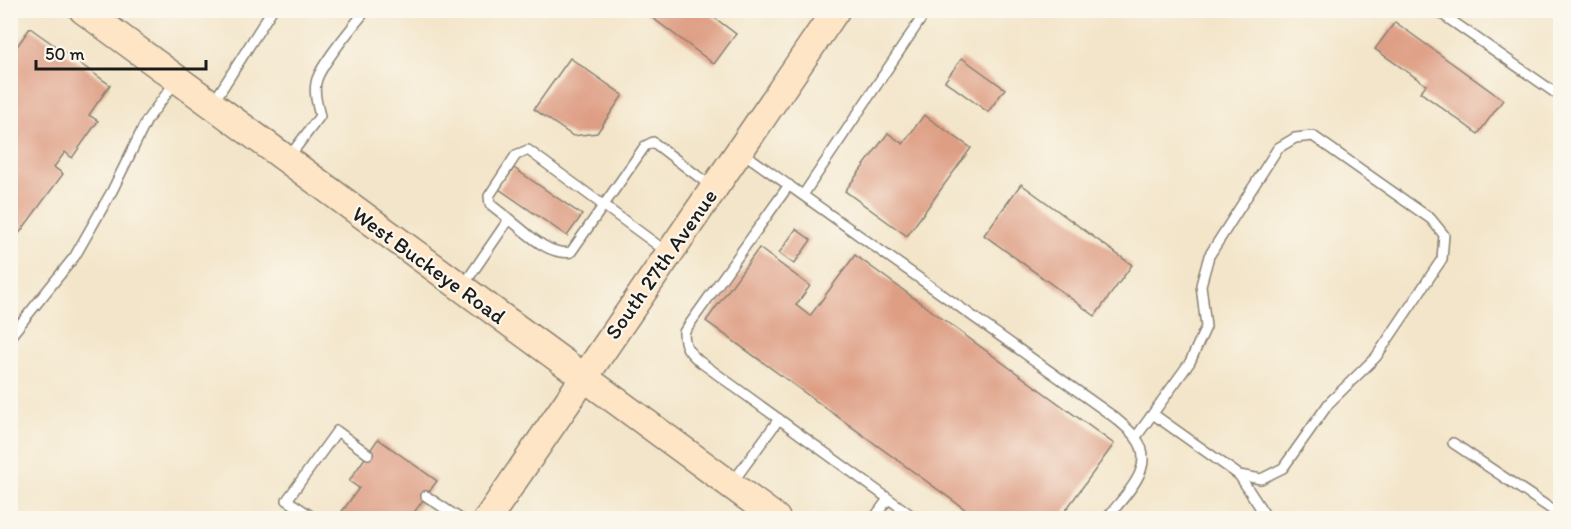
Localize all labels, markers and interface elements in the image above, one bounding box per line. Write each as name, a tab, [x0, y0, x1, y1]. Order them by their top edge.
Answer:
scale bar	[36, 33, 206, 71]
text: 50 m	[45, 43, 85, 65]
street label: South 27th Avenue	[599, 184, 723, 344]
street label: West Buckeye Road	[347, 200, 511, 330]

